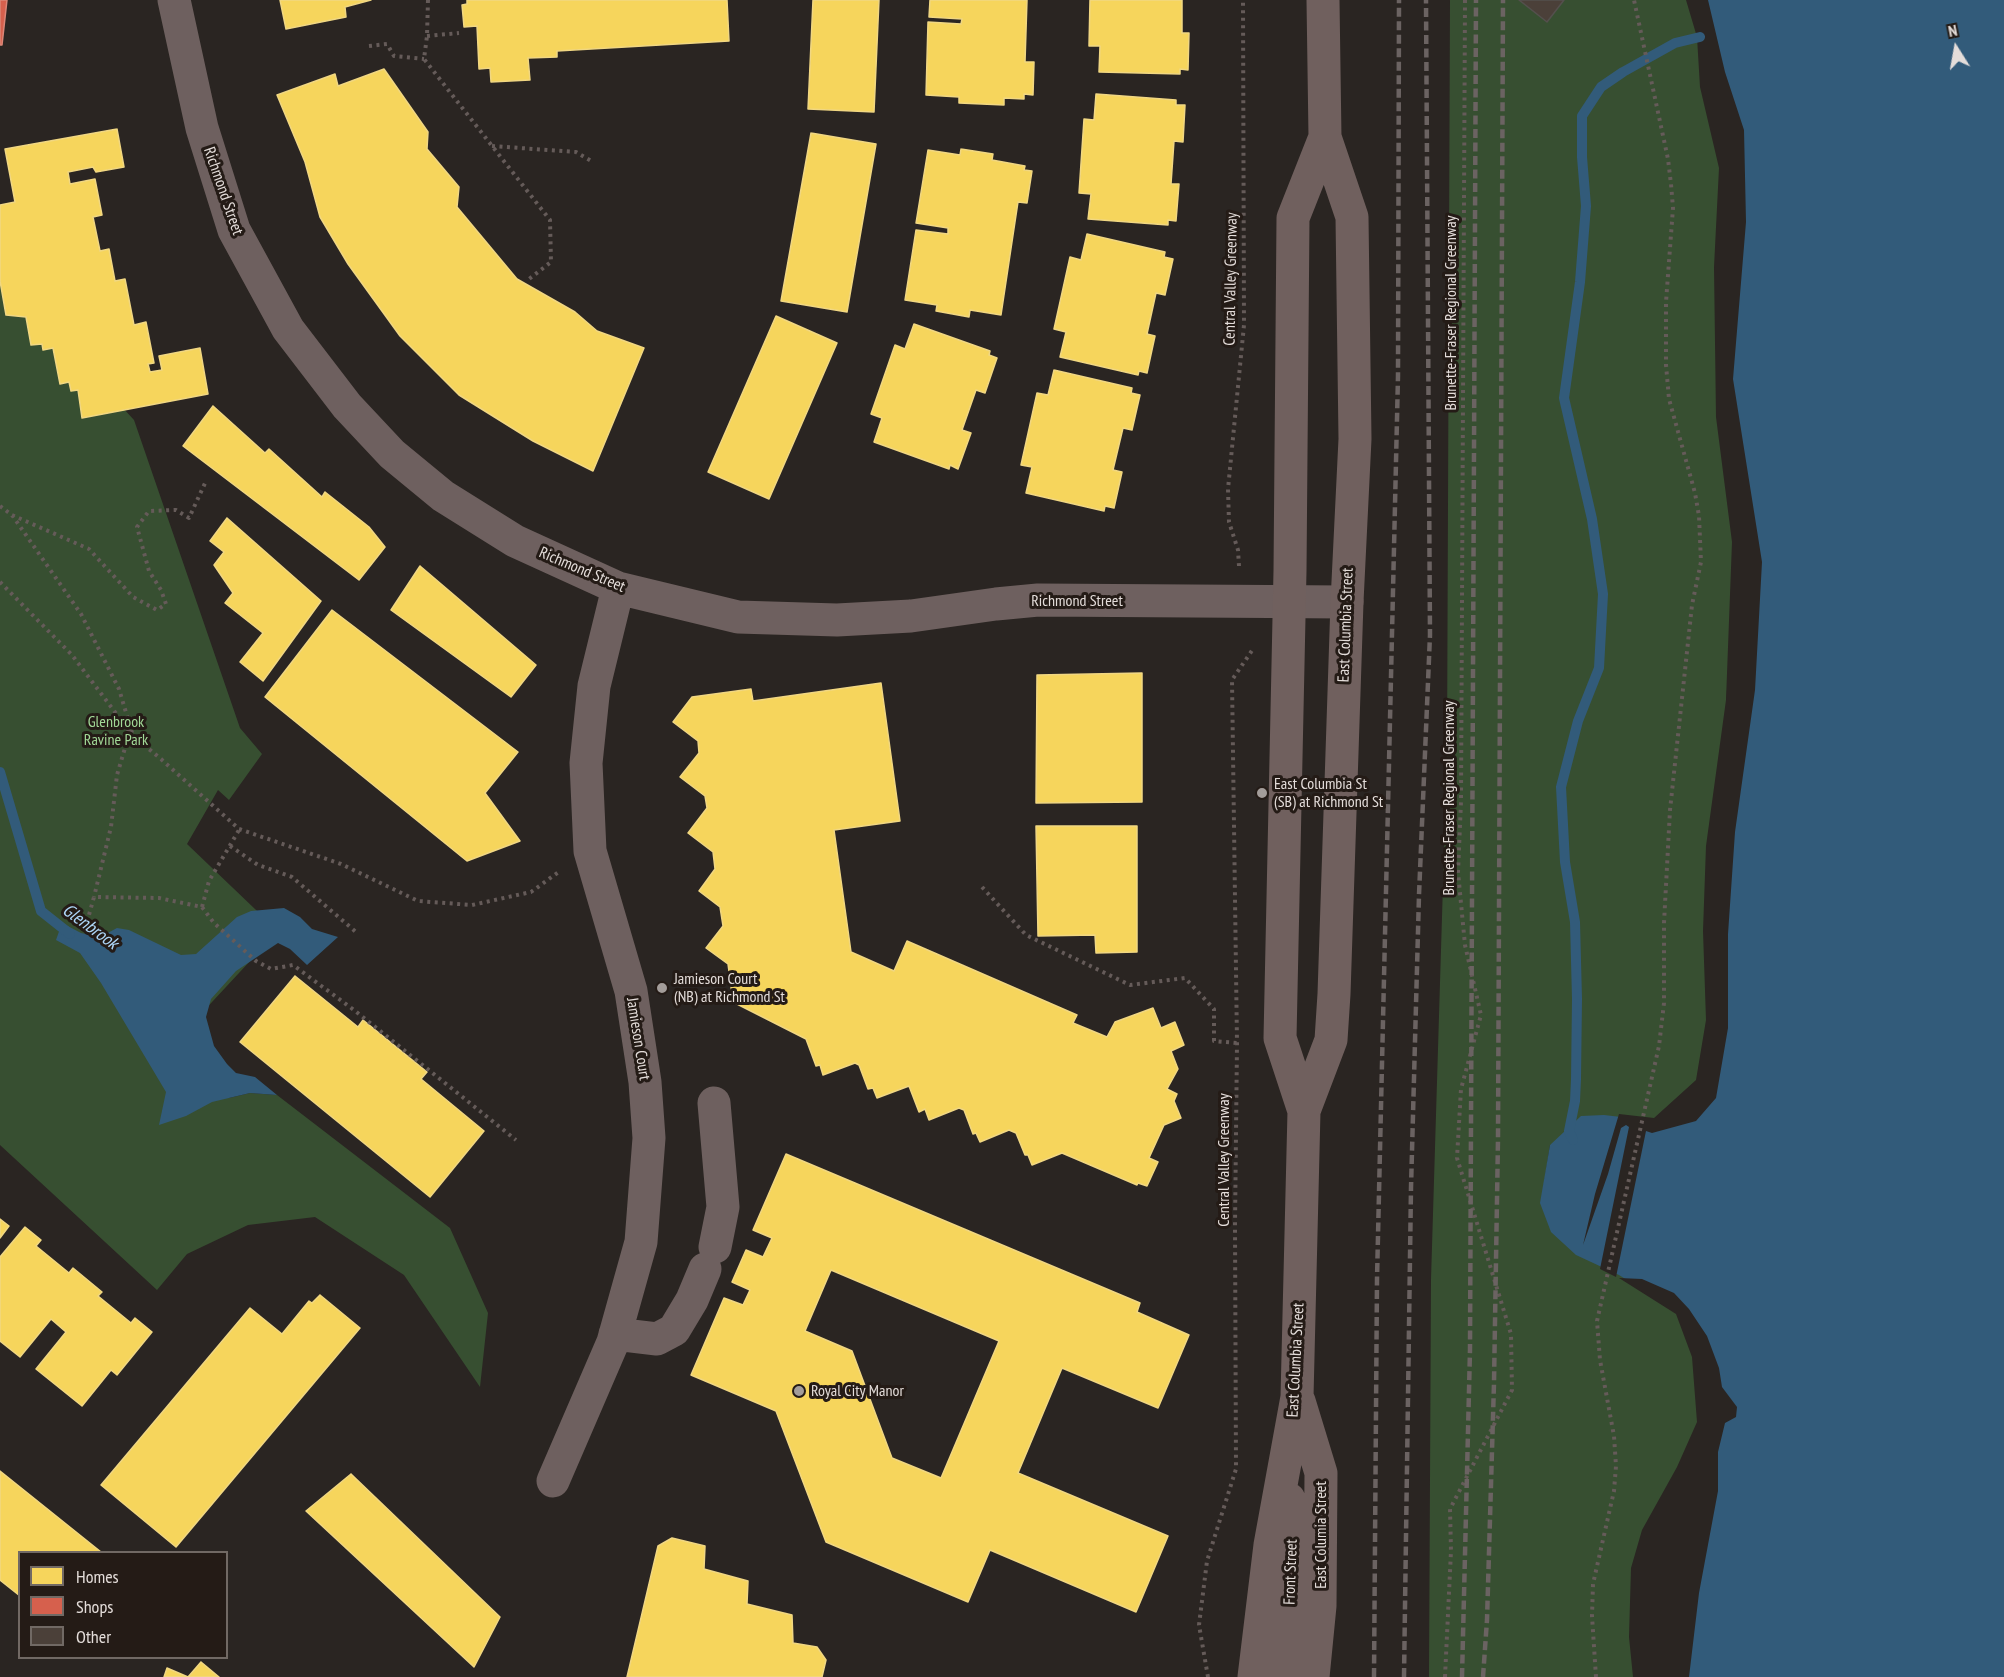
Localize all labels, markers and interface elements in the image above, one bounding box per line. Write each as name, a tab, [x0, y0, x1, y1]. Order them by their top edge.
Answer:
north arrow	[1926, 18, 1986, 78]
text: N	[1946, 20, 1959, 41]
street label: Richmond Street	[199, 145, 247, 237]
street label: Central Valley Greenway	[1220, 212, 1242, 346]
street label: Brunette-Fraser Regional Greenway	[1441, 215, 1461, 411]
street label: Richmond Street	[536, 543, 628, 597]
street label: East Columbia Street	[1334, 567, 1358, 683]
street label: Richmond Street	[1031, 591, 1123, 611]
street label: Brunette-Fraser Regional Greenway	[1439, 700, 1459, 896]
park label: Glenbrook Ravine Park	[84, 712, 148, 750]
place label: East Columbia St (SB) at Richmond St	[1274, 774, 1383, 812]
marker: East Columbia St (SB) at Richmond St	[1255, 786, 1269, 800]
water label: Glenbrook	[58, 900, 122, 954]
place label: Jamieson Court (NB) at Richmond St	[674, 969, 785, 1007]
marker: Jamieson Court (NB) at Richmond St	[655, 981, 669, 995]
street label: Jamieson Court	[622, 996, 654, 1082]
street label: Central Valley Greenway	[1214, 1093, 1234, 1227]
street label: East Columbia Street	[1283, 1302, 1309, 1418]
place label: Royal City Manor	[811, 1381, 904, 1401]
marker: Royal City Manor	[792, 1384, 806, 1398]
street label: East Columia Street	[1311, 1481, 1331, 1589]
street label: Front Street	[1280, 1539, 1302, 1605]
legend	[18, 1551, 228, 1659]
text: Homes	[76, 1565, 119, 1588]
text: Shops	[76, 1595, 113, 1618]
text: Other	[76, 1625, 111, 1648]

